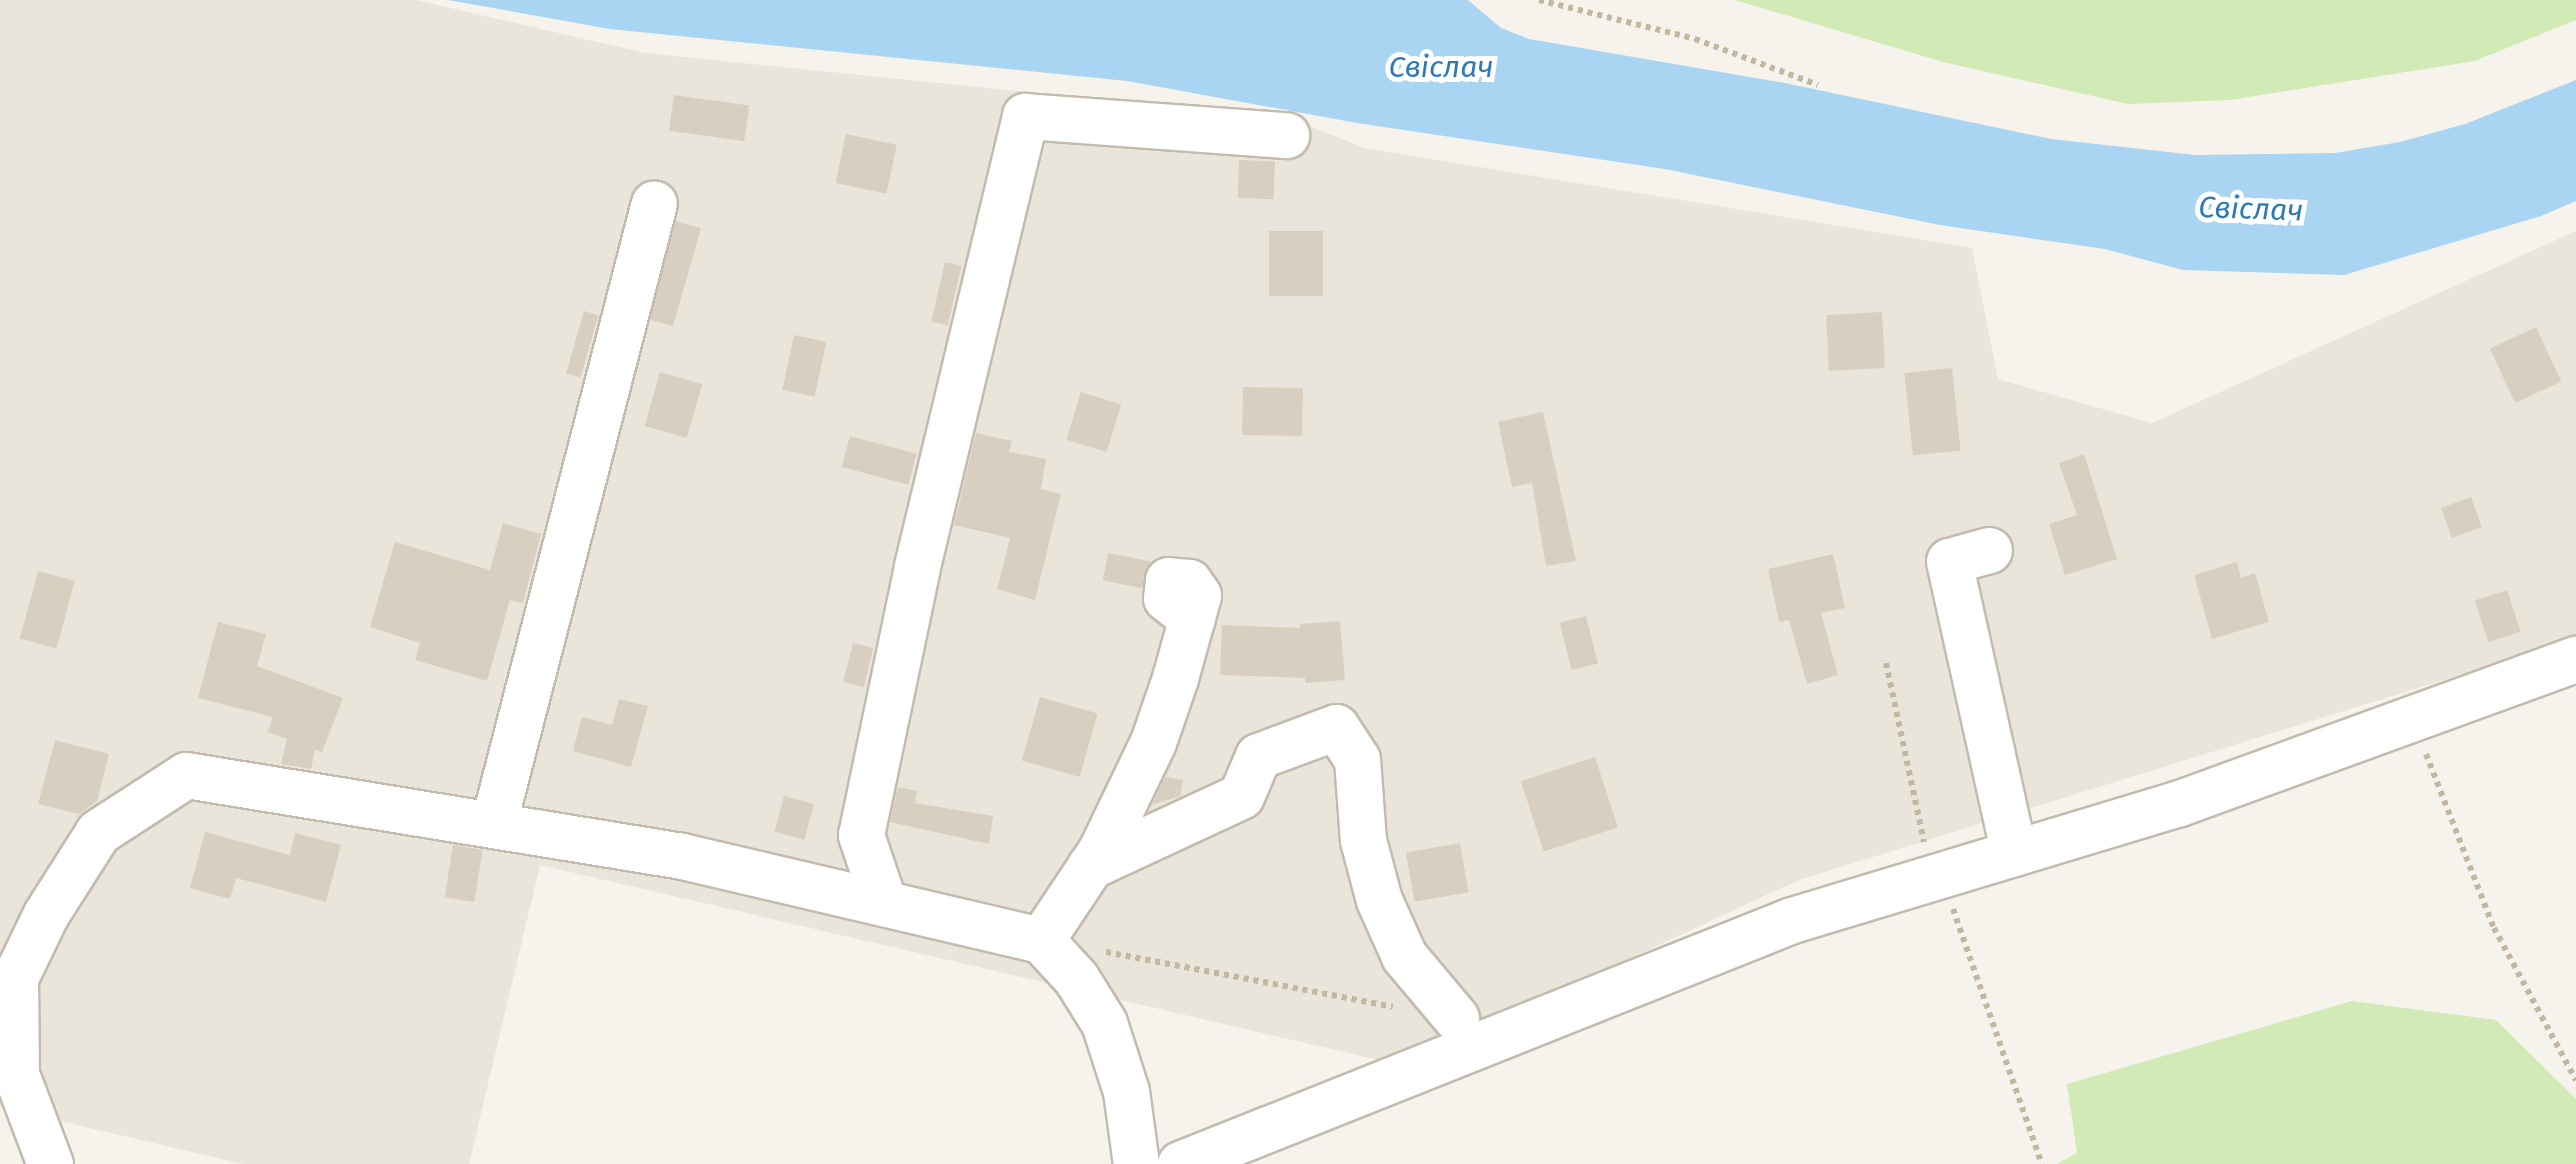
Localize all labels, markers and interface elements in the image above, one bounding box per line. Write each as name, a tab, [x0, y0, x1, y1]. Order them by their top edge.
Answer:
water label: Свіслач	[1388, 49, 1494, 85]
water label: Свіслач	[2198, 189, 2304, 229]

